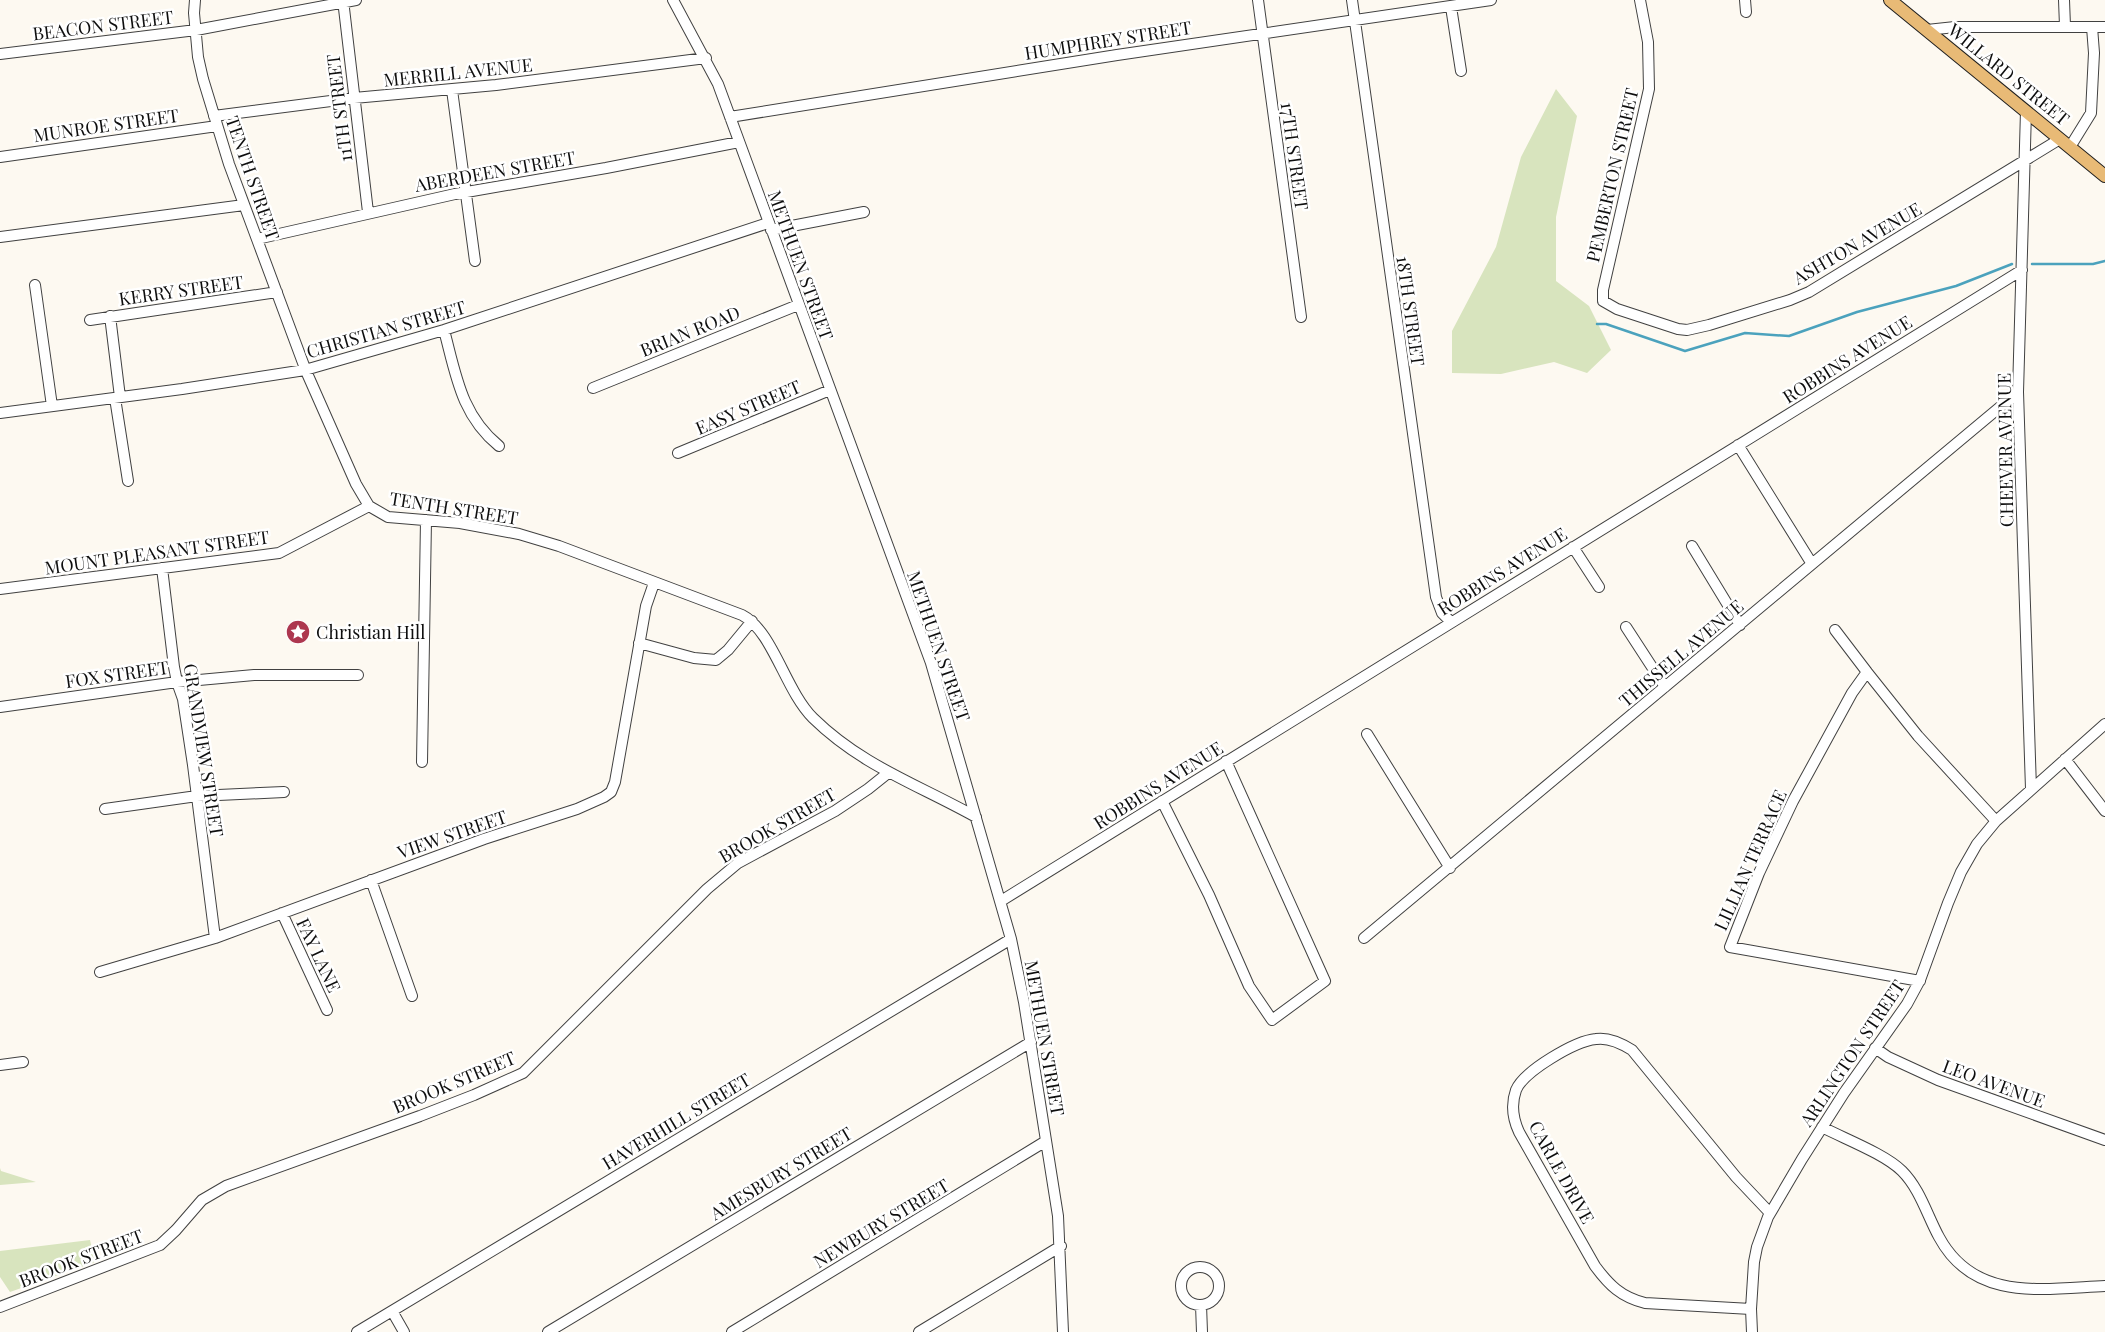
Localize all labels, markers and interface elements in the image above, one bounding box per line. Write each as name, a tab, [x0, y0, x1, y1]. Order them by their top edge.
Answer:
street label: BEACON STREET	[31, 4, 175, 46]
street label: HUMPHREY STREET	[1023, 15, 1193, 65]
street label: WILLARD STREET	[1943, 17, 2075, 130]
street label: MERRILL AVENUE	[382, 52, 534, 92]
street label: 11TH STREET	[320, 53, 358, 163]
street label: PEMBERTON STREET	[1580, 86, 1644, 264]
street label: 17TH STREET	[1276, 100, 1314, 212]
street label: MUNROE STREET	[32, 103, 180, 147]
street label: TENTH STREET	[221, 113, 285, 243]
street label: ABERDEEN STREET	[412, 145, 577, 197]
street label: METHUEN STREET	[763, 187, 839, 343]
street label: ASHTON AVENUE	[1788, 197, 1926, 290]
street label: 18TH STREET	[1391, 254, 1431, 368]
street label: KERRY STREET	[117, 269, 245, 311]
street label: CHRISTIAN STREET	[304, 295, 468, 363]
street label: BRIAN ROAD	[636, 300, 744, 362]
street label: ROBBINS AVENUE	[1778, 310, 1916, 408]
street label: CHEEVER AVENUE	[1992, 373, 2018, 527]
street label: EASY STREET	[692, 374, 804, 440]
street label: TENTH STREET	[388, 486, 520, 530]
street label: ROBBINS AVENUE	[1433, 522, 1571, 620]
street label: MOUNT PLEASANT STREET	[43, 524, 271, 580]
street label: METHUEN STREET	[902, 568, 976, 724]
street label: THISSELL AVENUE	[1614, 594, 1748, 712]
place icon: Christian Hill	[285, 619, 311, 645]
place label: Christian Hill	[316, 620, 425, 644]
street label: FOX STREET	[64, 655, 170, 693]
street label: GRANDVIEW STREET	[178, 662, 230, 838]
street label: ROBBINS AVENUE	[1089, 736, 1227, 834]
street label: BROOK STREET	[714, 782, 840, 868]
street label: LILLIAN TERRACE	[1708, 786, 1792, 934]
street label: VIEW STREET	[393, 804, 510, 864]
street label: FAY LANE	[291, 914, 347, 996]
street label: METHUEN STREET	[1020, 958, 1070, 1118]
street label: ARLINGTON STREET	[1793, 975, 1910, 1132]
street label: BROOK STREET	[389, 1045, 519, 1119]
street label: LEO AVENUE	[1939, 1053, 2049, 1113]
street label: HAVERHILL STREET	[597, 1067, 755, 1175]
street label: CARLE DRIVE	[1524, 1116, 1600, 1228]
street label: AMESBURY STREET	[705, 1121, 857, 1225]
street label: NEWBURY STREET	[809, 1173, 953, 1273]
street label: BROOK STREET	[15, 1223, 147, 1293]

